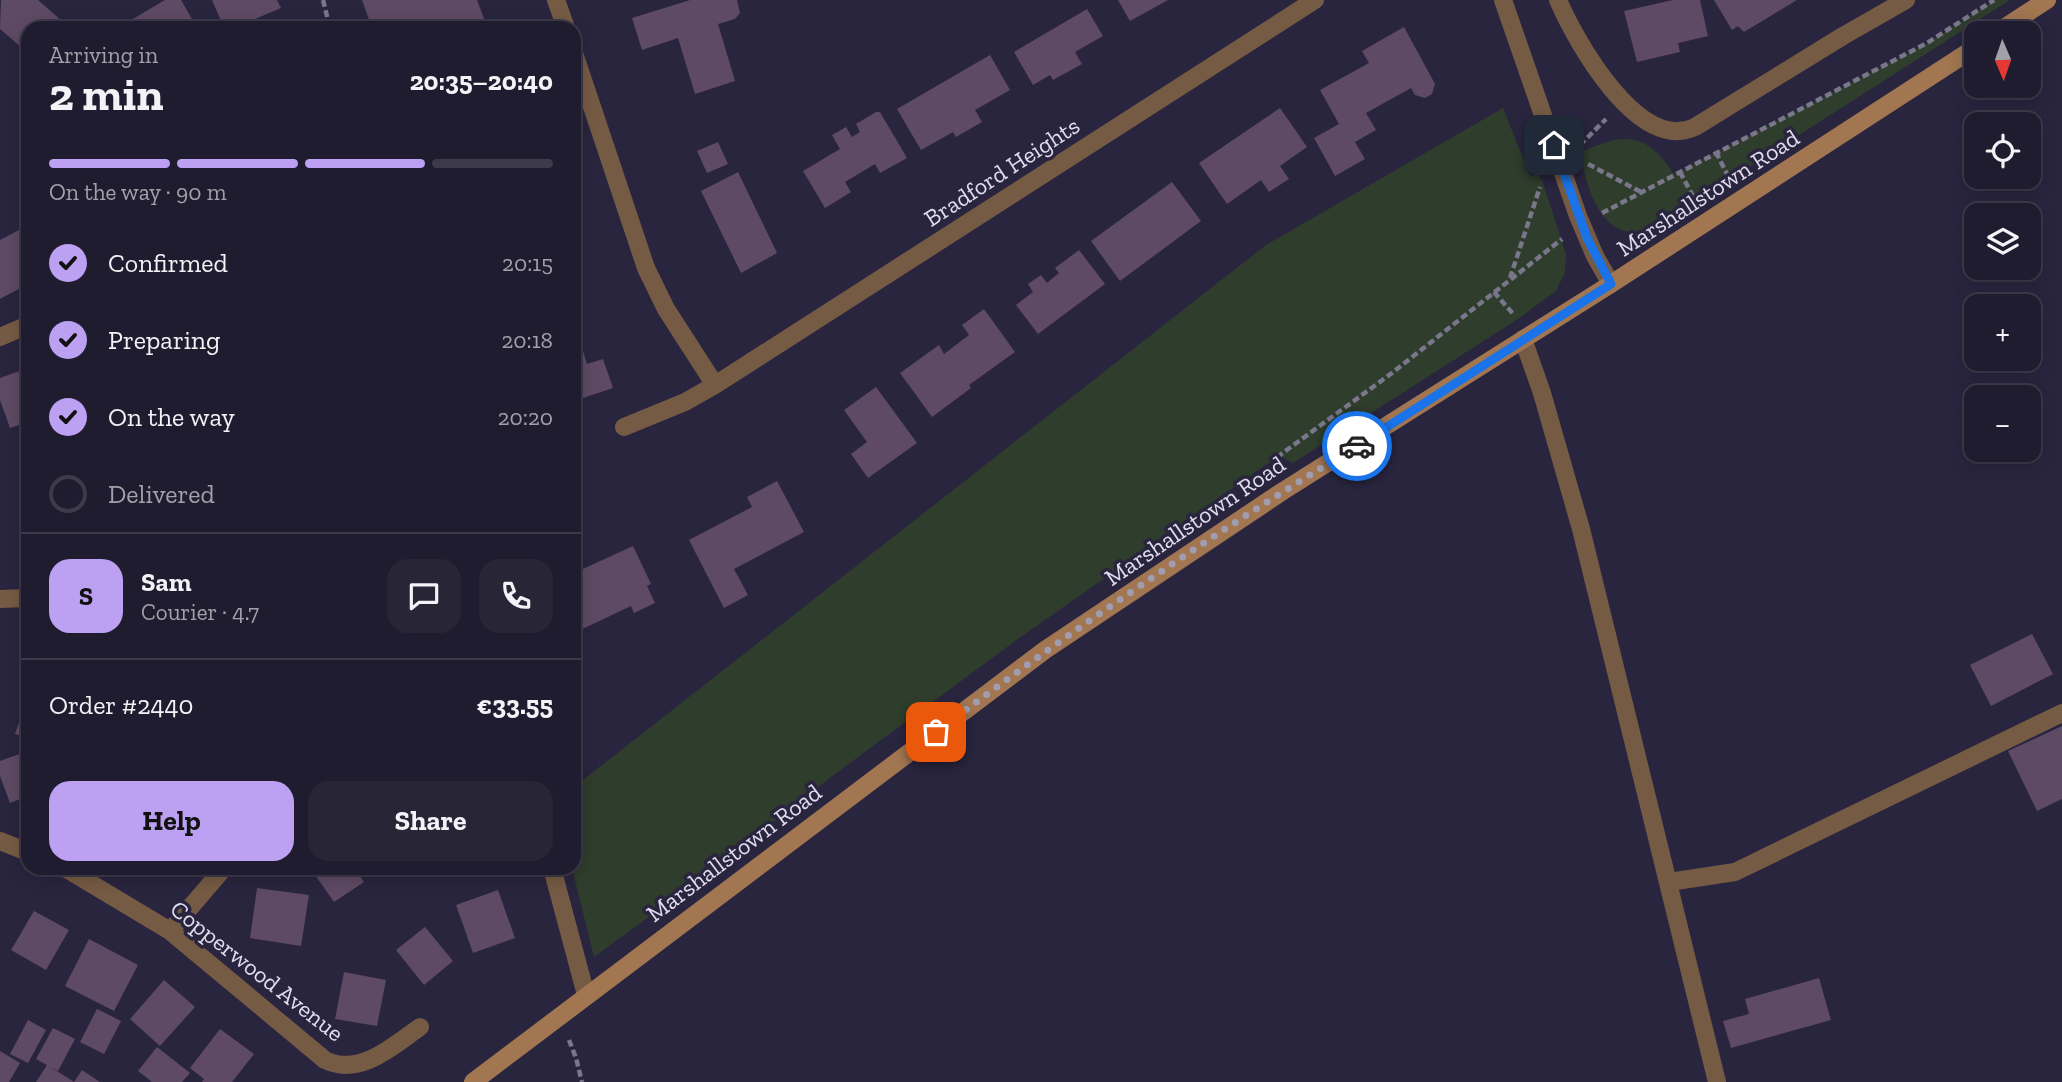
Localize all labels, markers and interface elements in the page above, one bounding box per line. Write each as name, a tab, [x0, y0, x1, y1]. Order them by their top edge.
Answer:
north arrow	[1964, 21, 2040, 98]
map controls	[1964, 21, 2041, 462]
text: Arriving in	[49, 41, 158, 69]
text: 20:35–20:40	[410, 65, 553, 97]
text: 2 min	[49, 67, 164, 122]
street label: Bradford Heights	[919, 111, 1085, 233]
button: locate	[1964, 112, 2041, 189]
pin	[1524, 115, 1584, 175]
street label: Marshallstown Road	[1611, 123, 1804, 262]
icon: home	[1535, 126, 1573, 164]
text: On the way · 90 m	[49, 178, 227, 206]
button: layers	[1964, 203, 2041, 280]
icon: check	[49, 244, 87, 282]
text: Confirmed	[108, 247, 228, 279]
text: 20:15	[502, 249, 553, 277]
button: +	[1964, 294, 2041, 371]
icon: check	[49, 321, 87, 359]
text: Preparing	[108, 324, 220, 356]
text: 20:18	[502, 326, 553, 354]
button: −	[1964, 385, 2041, 462]
icon: check	[49, 398, 87, 436]
text: On the way	[108, 401, 235, 433]
text: 20:20	[498, 403, 553, 431]
courier	[1322, 411, 1392, 481]
icon: car	[1338, 427, 1376, 465]
street label: Marshallstown Road	[1099, 449, 1291, 592]
text: Delivered	[108, 478, 215, 510]
button: chat	[387, 559, 461, 633]
button: phone	[479, 559, 553, 633]
text: Sam	[141, 566, 191, 598]
text: S	[79, 580, 93, 612]
text: Courier · 4.7	[141, 598, 259, 626]
text: Order #2440	[49, 689, 194, 721]
text: €33.55	[477, 689, 553, 721]
pin	[906, 702, 966, 762]
icon: bag	[917, 713, 955, 751]
street label: Marshallstown Road	[640, 777, 827, 928]
button: Help	[49, 781, 294, 861]
button: Share	[308, 781, 553, 861]
street label: Copperwood Avenue	[165, 894, 350, 1047]

